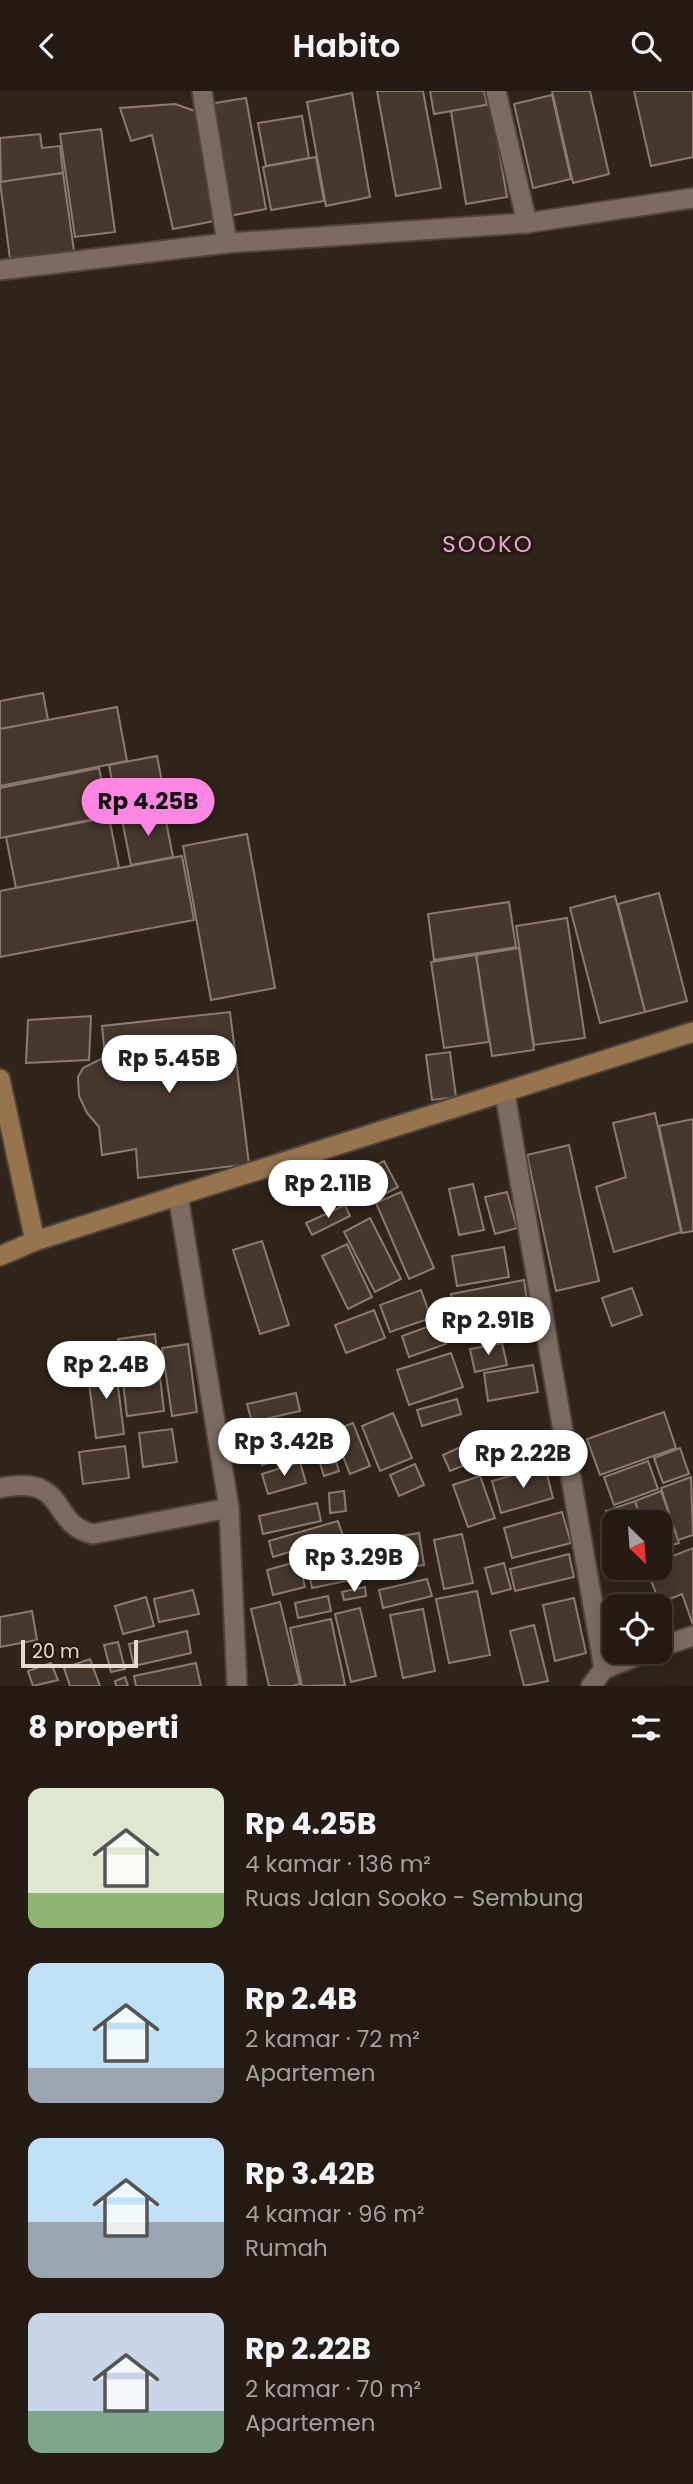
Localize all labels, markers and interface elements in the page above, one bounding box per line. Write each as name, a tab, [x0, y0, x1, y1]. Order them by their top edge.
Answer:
text: Habito	[292, 23, 401, 68]
icon: back	[28, 27, 66, 65]
icon: search	[627, 27, 665, 65]
district label: SOOKO	[442, 528, 534, 560]
pin: Rp 4.25B	[76, 779, 220, 838]
text: Rp 4.25B	[98, 785, 198, 817]
pin: Rp 5.45B	[97, 1035, 241, 1095]
text: Rp 5.45B	[118, 1042, 220, 1074]
pin: Rp 2.11B	[256, 1161, 400, 1220]
text: Rp 2.11B	[284, 1167, 372, 1199]
pin: Rp 2.91B	[416, 1297, 560, 1357]
text: Rp 2.91B	[441, 1304, 535, 1336]
pin: Rp 2.4B	[41, 1341, 171, 1401]
text: Rp 2.4B	[63, 1348, 149, 1380]
pin: Rp 3.42B	[212, 1419, 356, 1478]
text: Rp 3.42B	[234, 1425, 334, 1457]
pin: Rp 2.22B	[451, 1431, 595, 1490]
text: Rp 2.22B	[475, 1437, 571, 1469]
north arrow	[602, 1510, 672, 1580]
map controls	[602, 1510, 672, 1664]
pin: Rp 3.29B	[282, 1535, 426, 1594]
text: Rp 3.29B	[305, 1541, 403, 1573]
button: locate	[602, 1594, 672, 1664]
scale bar	[21, 1637, 138, 1669]
text: 20 m	[32, 1638, 80, 1665]
text: 8 properti	[28, 1706, 179, 1749]
icon: filters	[627, 1709, 665, 1747]
text: Rp 4.25B	[245, 1802, 376, 1845]
icon: home	[84, 1816, 168, 1900]
text: 4 kamar · 136 m²	[245, 1848, 431, 1880]
text: Ruas Jalan Sooko - Sembung	[245, 1882, 584, 1914]
text: Rp 2.4B	[245, 1977, 357, 2020]
icon: home	[84, 1991, 168, 2075]
text: 2 kamar · 72 m²	[245, 2023, 420, 2055]
text: Apartemen	[245, 2057, 375, 2089]
text: Rp 3.42B	[245, 2152, 375, 2195]
icon: home	[84, 2166, 168, 2250]
text: 4 kamar · 96 m²	[245, 2198, 425, 2230]
text: Rumah	[245, 2232, 328, 2264]
text: Rp 2.22B	[245, 2327, 371, 2370]
icon: home	[84, 2341, 168, 2425]
text: 2 kamar · 70 m²	[245, 2373, 421, 2405]
text: Apartemen	[245, 2407, 375, 2439]

